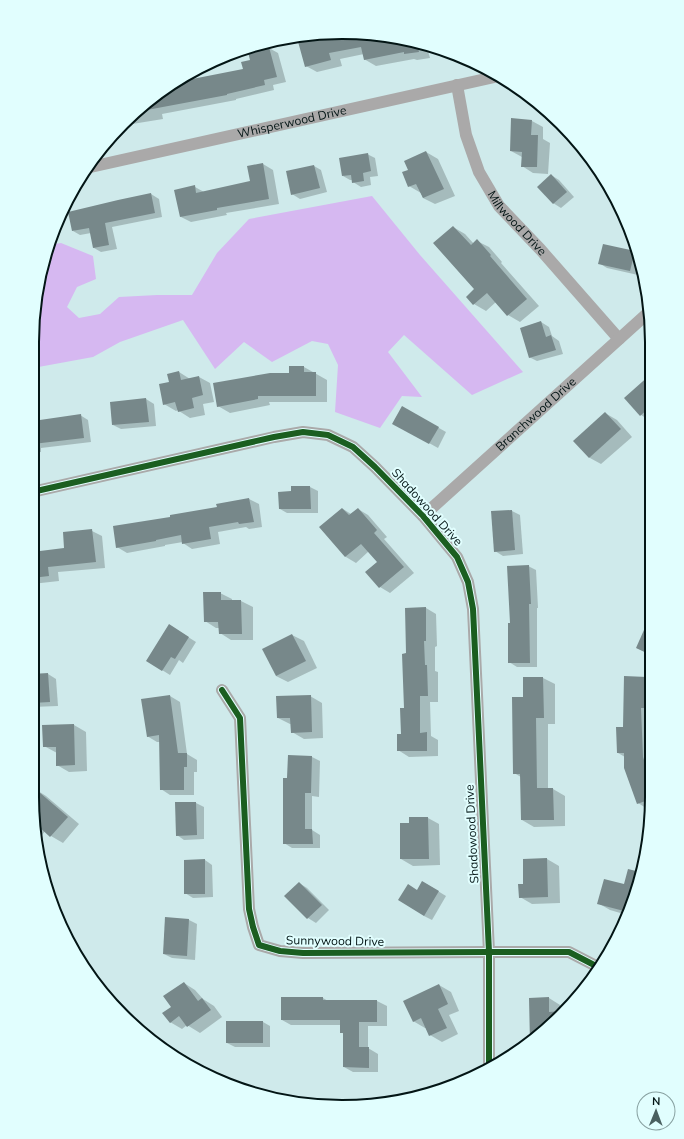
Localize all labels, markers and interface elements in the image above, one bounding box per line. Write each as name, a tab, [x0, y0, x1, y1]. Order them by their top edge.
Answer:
street label: Whisperwood Drive	[236, 102, 348, 141]
street label: Millwood Drive	[485, 188, 550, 258]
street label: Branchwood Drive	[492, 374, 579, 454]
street label: Shadowood Drive	[389, 465, 466, 548]
street label: Shadowood Drive	[461, 784, 482, 884]
street label: Sunnywood Drive	[286, 932, 384, 949]
north arrow	[636, 1091, 676, 1131]
text: N	[652, 1094, 660, 1108]

